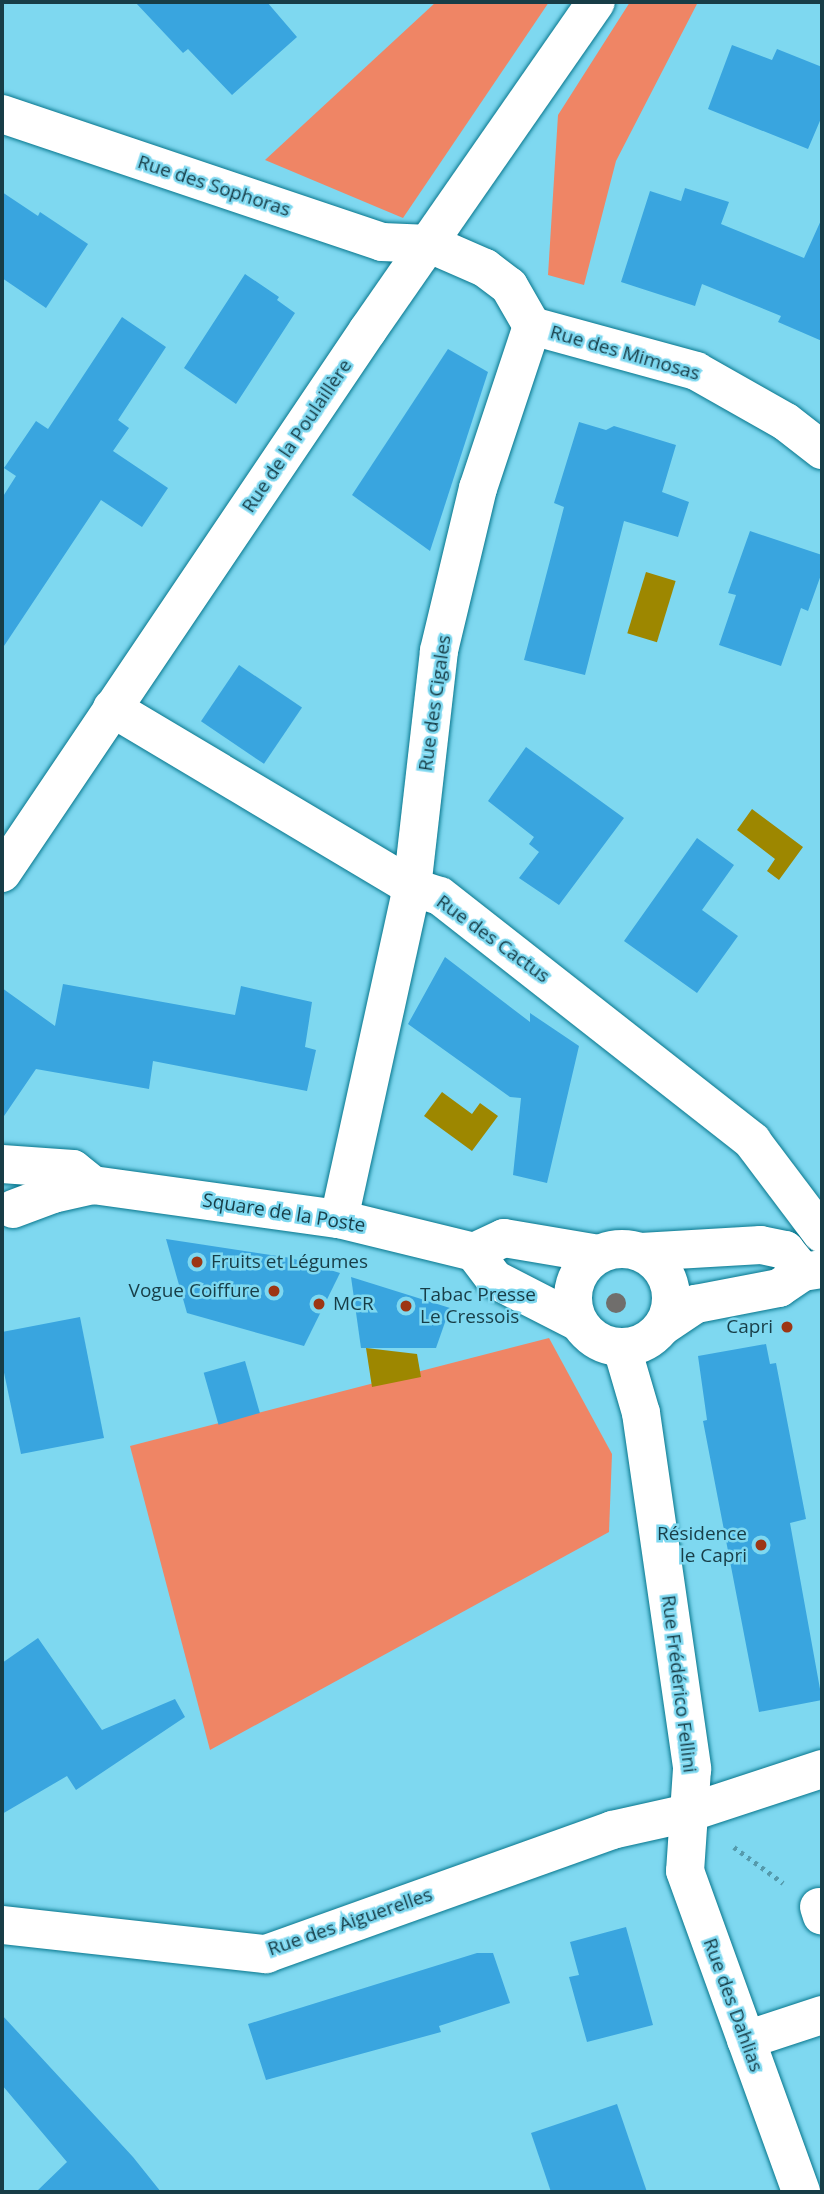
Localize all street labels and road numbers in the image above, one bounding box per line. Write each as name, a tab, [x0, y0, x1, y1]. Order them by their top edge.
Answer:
street label: Rue des Sophoras	[135, 151, 293, 221]
street label: Rue des Mimosas	[547, 321, 703, 385]
street label: Rue de la Poulaillère	[237, 355, 357, 517]
street label: Rue des Cigales	[414, 633, 456, 773]
street label: Rue des Cactus	[432, 890, 554, 988]
street label: Square de la Poste	[201, 1189, 367, 1237]
street label: Rue Frédérico Fellini	[657, 1594, 701, 1774]
street label: Rue des Aiguerelles	[265, 1883, 435, 1961]
street label: Rue des Dahlias	[698, 1935, 768, 2075]

